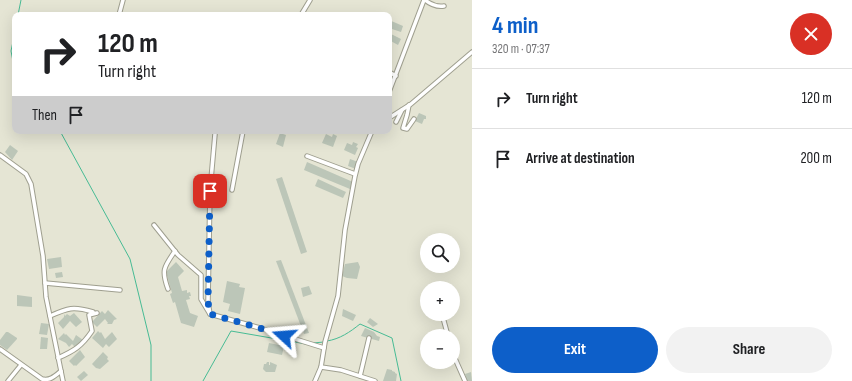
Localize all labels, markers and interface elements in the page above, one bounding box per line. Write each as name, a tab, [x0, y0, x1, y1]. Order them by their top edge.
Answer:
text: 4 min	[492, 11, 538, 40]
button: close	[790, 13, 832, 55]
text: 120 m	[98, 27, 158, 60]
icon: right	[32, 28, 84, 80]
text: 320 m · 07:37	[492, 41, 550, 57]
text: Turn right	[98, 61, 156, 82]
icon: right	[492, 88, 514, 110]
text: Turn right	[526, 89, 578, 108]
text: 120 m	[802, 89, 832, 108]
icon: arrive	[65, 104, 87, 126]
text: Then	[32, 106, 57, 125]
icon: arrive	[492, 148, 514, 170]
text: Arrive at destination	[526, 149, 635, 168]
text: 200 m	[800, 149, 832, 168]
pin	[193, 174, 227, 208]
icon: arrive	[199, 180, 221, 202]
map controls	[420, 233, 460, 369]
button: search	[420, 233, 460, 273]
button: +	[420, 281, 460, 321]
position arrow	[263, 315, 305, 357]
button: Exit	[492, 327, 658, 373]
button: Share	[666, 327, 832, 373]
button: −	[420, 329, 460, 369]

